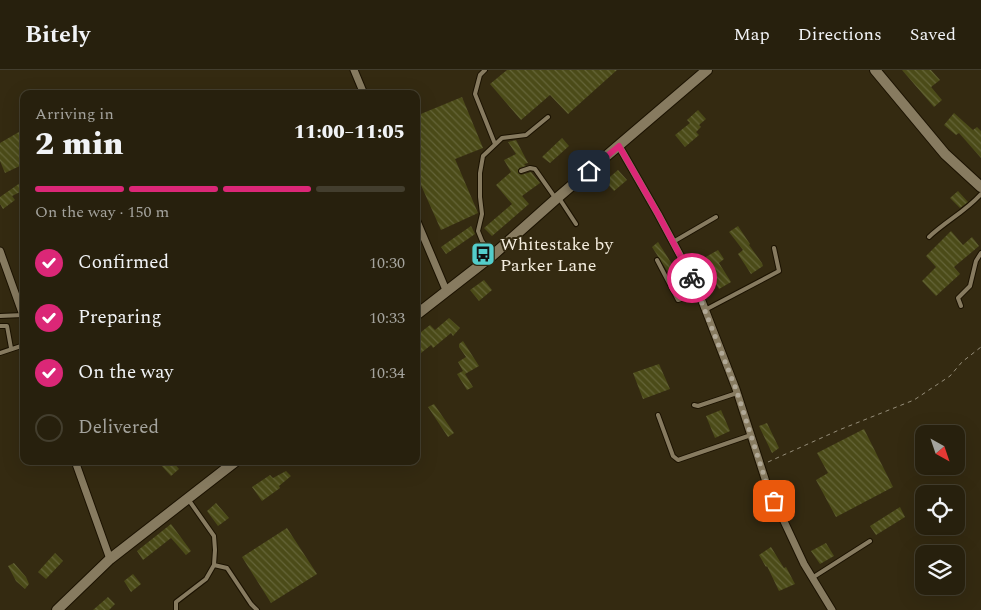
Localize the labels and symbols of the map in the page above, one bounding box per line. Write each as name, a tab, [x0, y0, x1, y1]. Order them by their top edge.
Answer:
pin	[568, 150, 610, 192]
place label: Whitestake by Parker Lane	[500, 231, 614, 279]
bus stop icon: Whitestake by Parker Lane	[470, 241, 496, 267]
courier	[667, 253, 717, 303]
north arrow	[915, 425, 965, 475]
pin	[753, 480, 795, 522]

